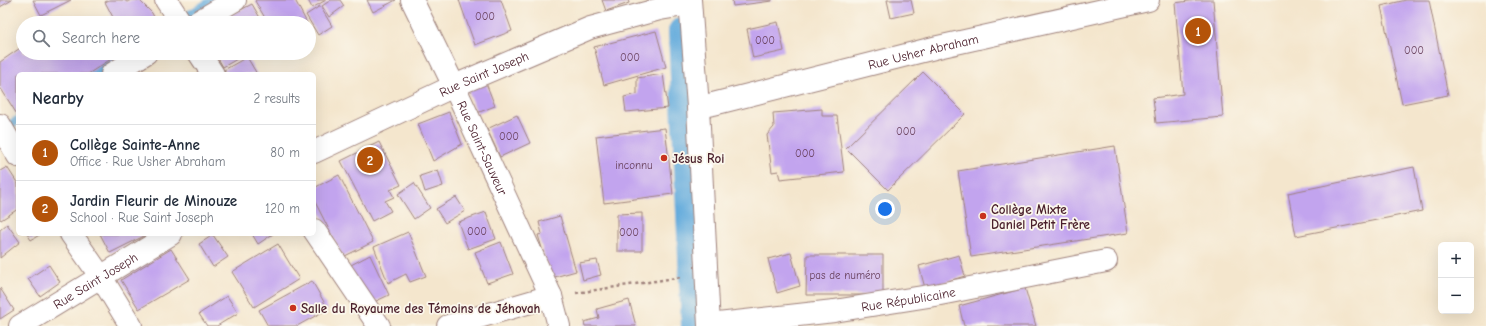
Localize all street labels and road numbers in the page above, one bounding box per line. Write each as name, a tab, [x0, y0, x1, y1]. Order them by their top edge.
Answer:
street label: Rue Usher Abraham	[866, 31, 980, 72]
street label: Rue Saint Joseph	[437, 48, 531, 100]
street label: Rue Saint-Sauveur	[454, 99, 511, 199]
street label: Rue Saint Joseph	[51, 249, 140, 312]
street label: Rue Républicaine	[860, 284, 957, 315]

